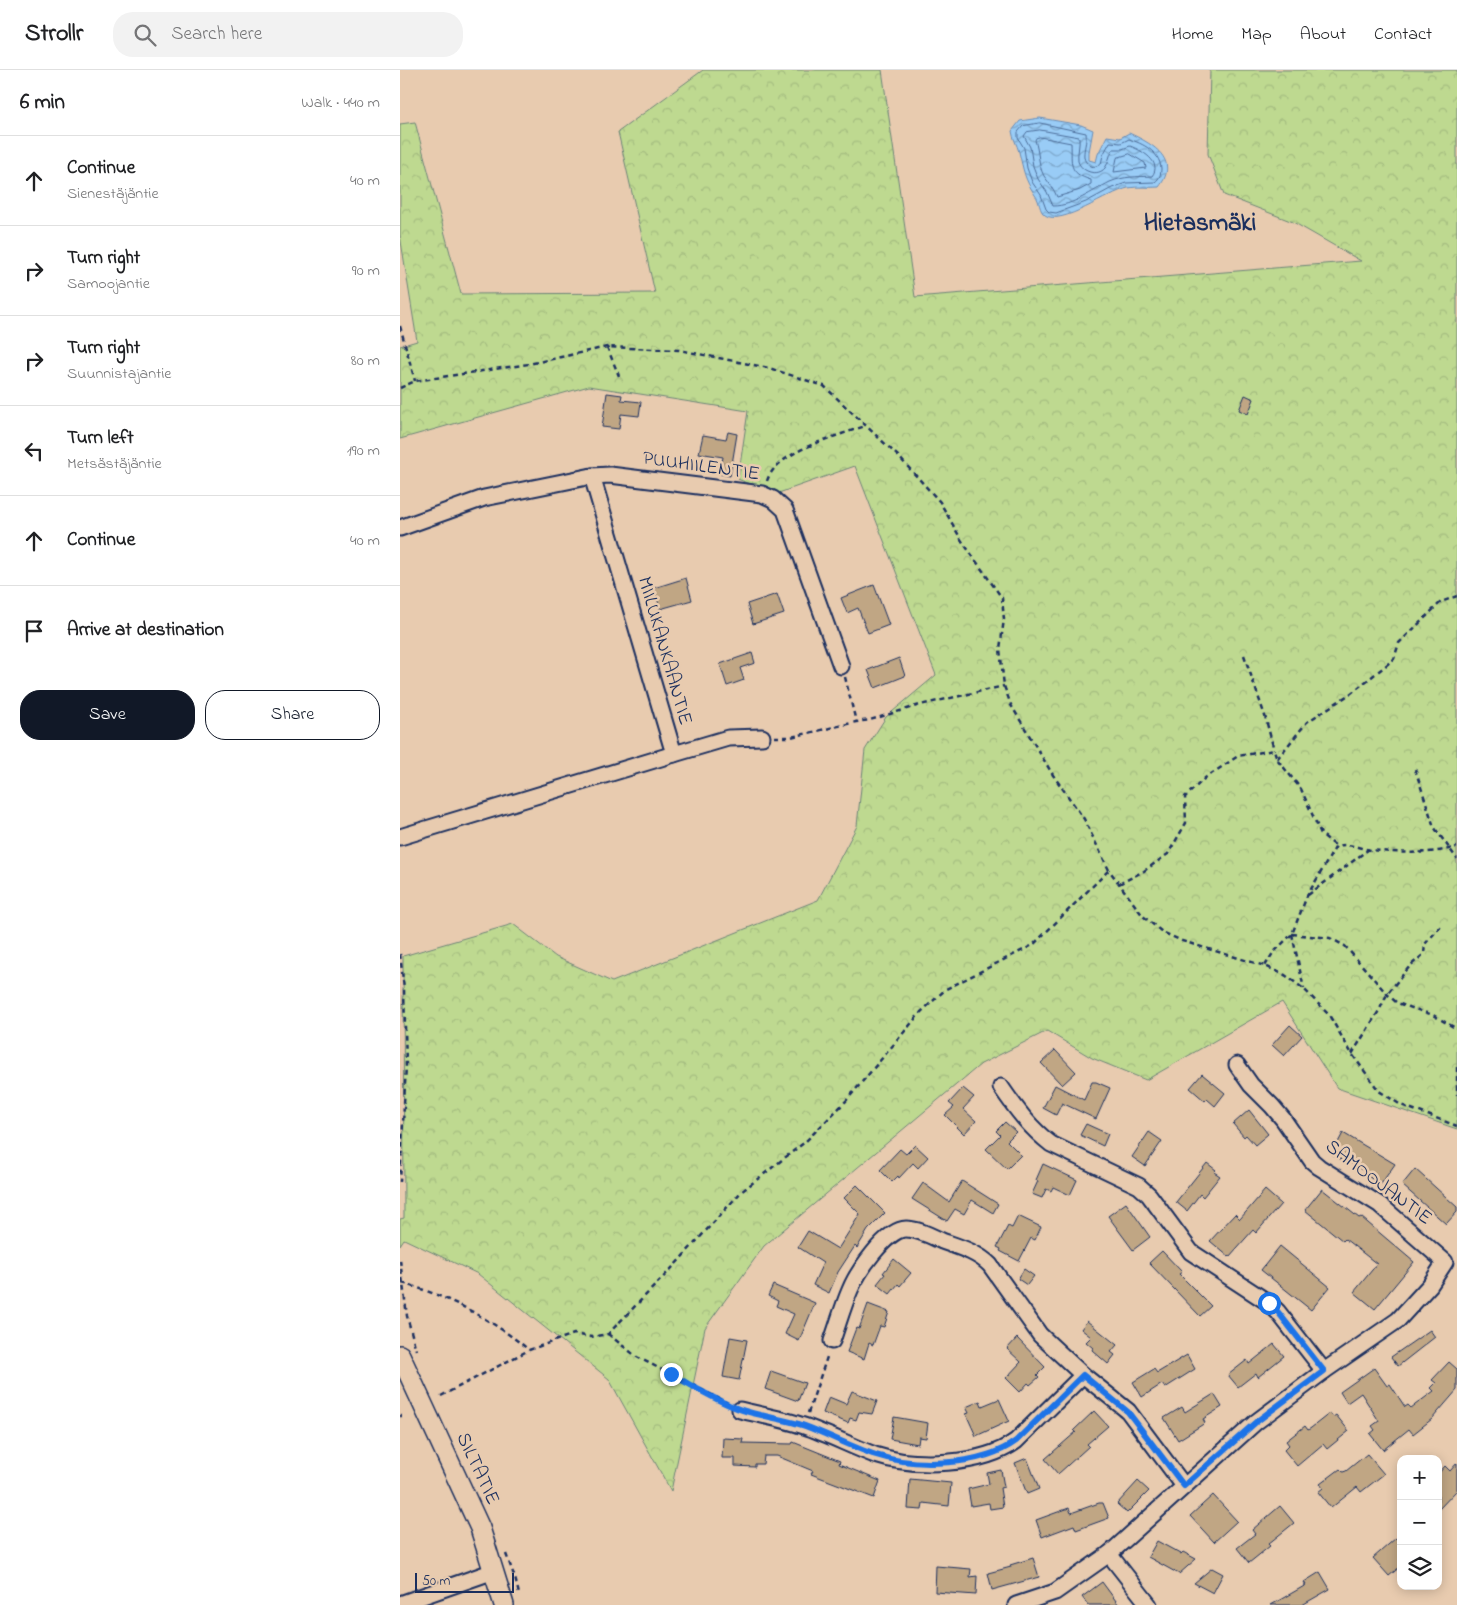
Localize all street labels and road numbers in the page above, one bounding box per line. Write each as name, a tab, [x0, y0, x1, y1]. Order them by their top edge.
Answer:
street label: PUUHIILENTIE	[641, 444, 761, 490]
street label: MIILUKANKAANTIE	[629, 573, 699, 729]
street label: SAMOOJANTIE	[1318, 1133, 1438, 1233]
street label: SILTATIE	[448, 1428, 506, 1510]

